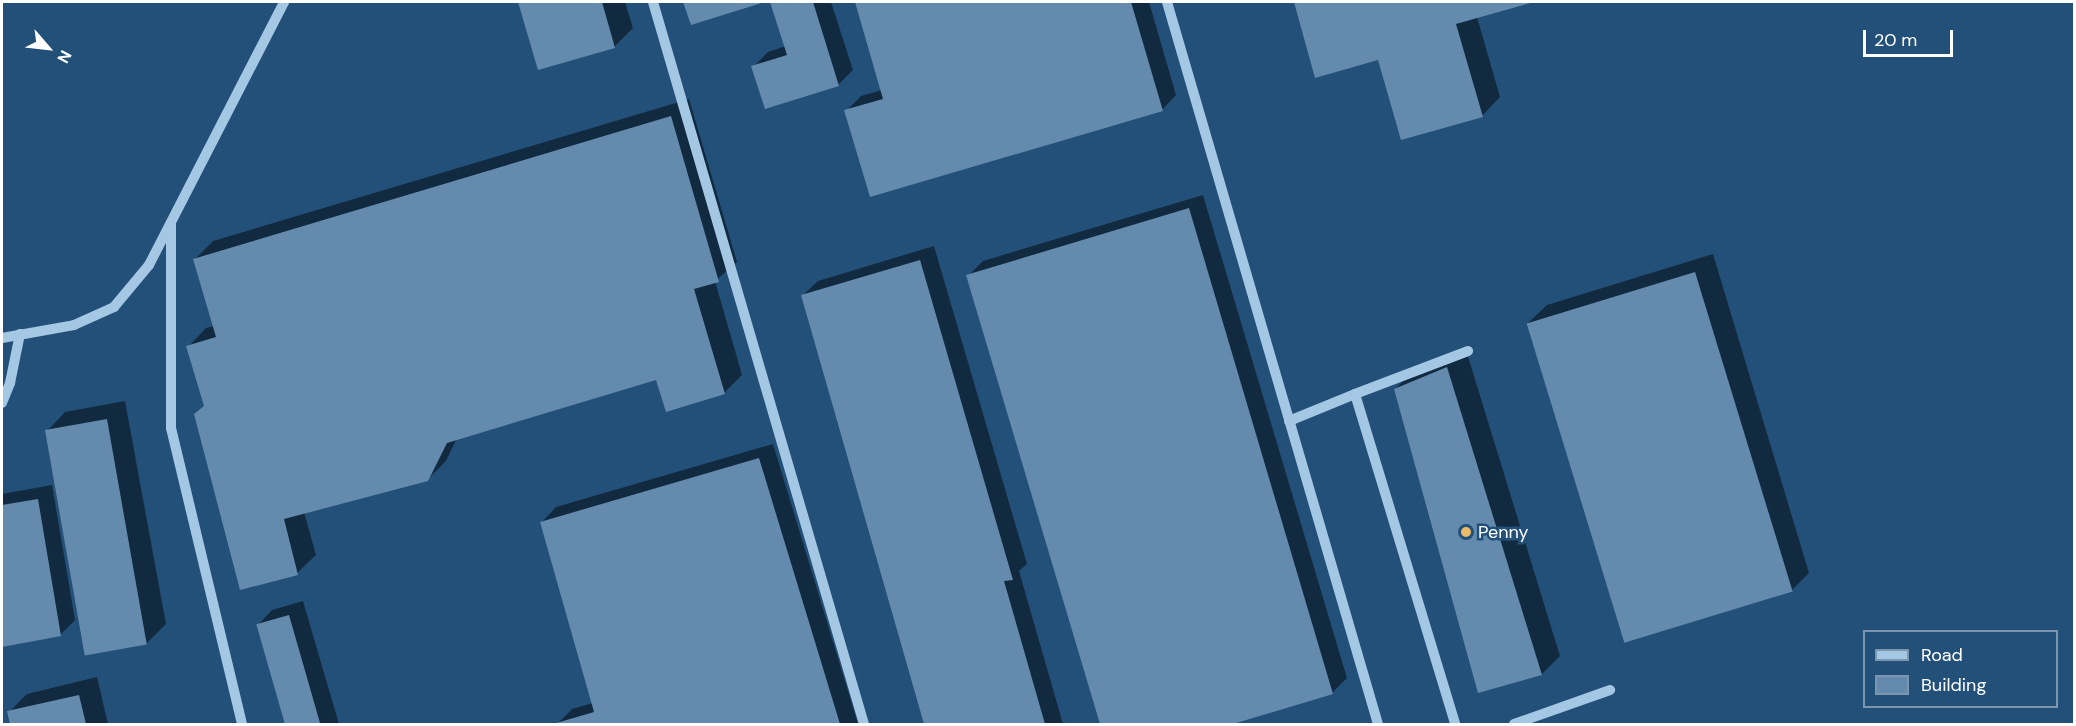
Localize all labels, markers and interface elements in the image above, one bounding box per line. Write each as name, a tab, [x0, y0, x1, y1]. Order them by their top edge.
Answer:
north arrow	[18, 18, 78, 78]
scale bar	[1866, 18, 1956, 56]
text: 20 m	[1874, 28, 1917, 52]
text: N	[52, 47, 76, 67]
place label: Penny	[1478, 521, 1529, 543]
marker: Penny	[1459, 525, 1473, 539]
legend	[1863, 630, 2058, 708]
text: Road	[1921, 643, 1963, 667]
text: Building	[1921, 673, 1986, 697]

